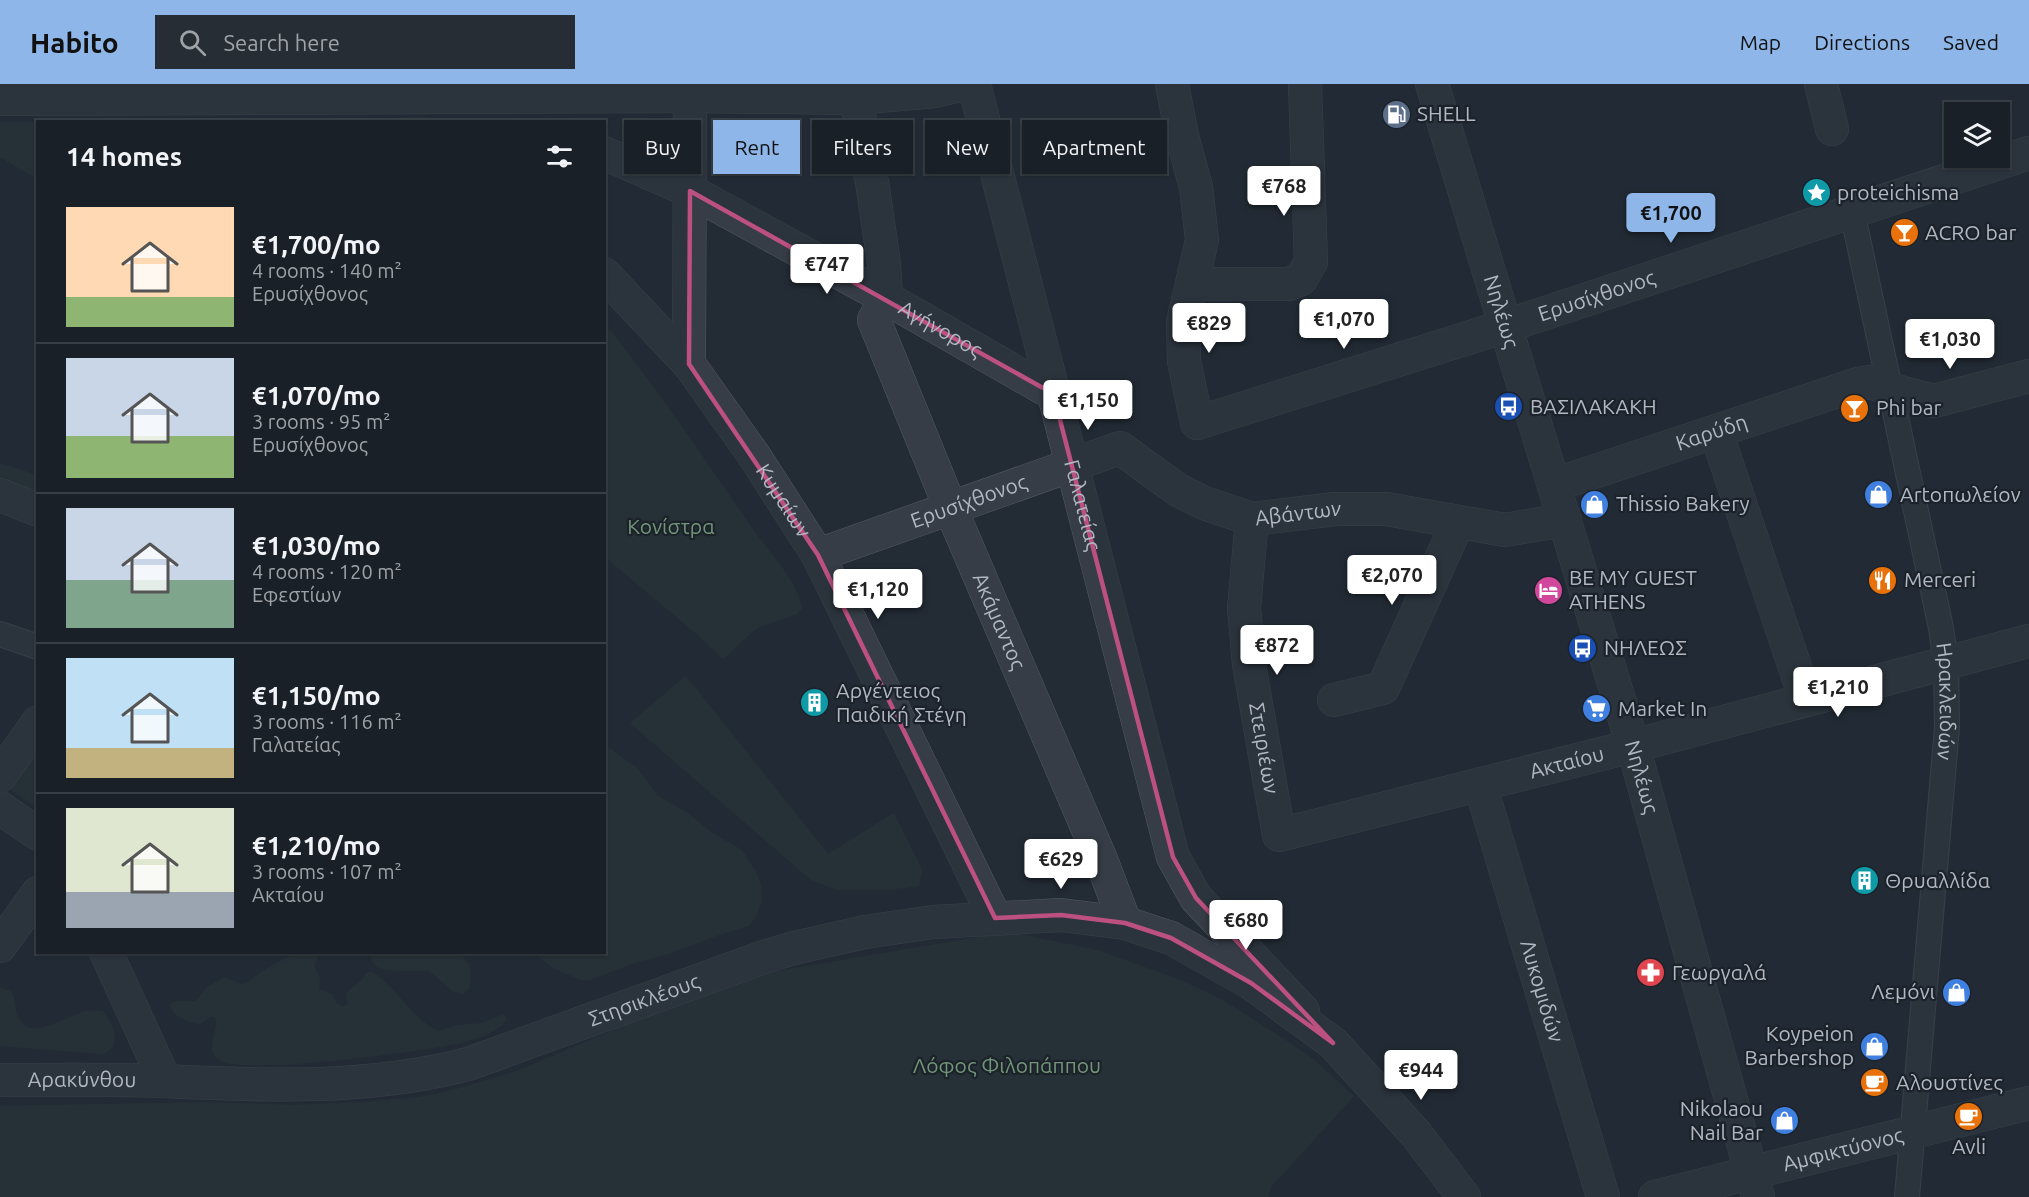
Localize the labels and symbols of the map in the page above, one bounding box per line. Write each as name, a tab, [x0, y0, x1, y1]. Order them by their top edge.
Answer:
fuel station icon: SHELL	[1380, 98, 1412, 130]
place label: SHELL	[1417, 101, 1476, 125]
pin: €768	[1248, 166, 1320, 217]
place icon: proteichisma	[1800, 177, 1832, 209]
place label: proteichisma	[1837, 180, 1959, 204]
pin: €1,700	[1622, 193, 1720, 244]
bar icon: ACRO bar	[1888, 217, 1920, 249]
place label: ACRO bar	[1925, 220, 2017, 244]
pin: €747	[791, 244, 863, 295]
street label: Ερυσίχθονος	[1535, 264, 1658, 326]
street label: Νηλέως	[1480, 272, 1525, 351]
street label: Αγήνορος	[895, 295, 987, 362]
pin: €1,070	[1295, 299, 1393, 350]
pin: €829	[1173, 303, 1245, 354]
pin: €1,030	[1901, 319, 1999, 370]
pin: €1,150	[1039, 380, 1137, 431]
bus stop icon: ΒΑΣΙΛΑΚΑΚΗ	[1493, 391, 1525, 423]
bar icon: Phi bar	[1839, 392, 1871, 424]
place label: ΒΑΣΙΛΑΚΑΚΗ	[1530, 394, 1657, 418]
place label: Phi bar	[1876, 395, 1942, 419]
street label: Καρύδη	[1672, 409, 1750, 455]
street label: Γαλατείας	[1060, 457, 1107, 553]
street label: Κυμαίων	[752, 459, 816, 542]
street label: Ερυσίχθονος	[907, 469, 1030, 532]
shop icon: Artοπωλείον	[1863, 479, 1895, 511]
place label: Artοπωλείον	[1900, 482, 2021, 506]
shop icon: Thissio Bakery	[1579, 488, 1611, 520]
place label: Thissio Bakery	[1616, 491, 1750, 515]
street label: Αβάντων	[1254, 496, 1341, 530]
park label: Κονίστρα	[627, 514, 715, 538]
pin: €2,070	[1343, 555, 1441, 606]
restaurant icon: Merceri	[1867, 564, 1899, 596]
place label: BE MY GUEST ATHENS	[1569, 565, 1697, 613]
place label: Merceri	[1904, 567, 1976, 591]
pin: €1,120	[829, 569, 927, 620]
street label: Ακάμαντος	[969, 569, 1031, 673]
hotel icon: BE MY GUEST ATHENS	[1532, 574, 1564, 606]
pin: €872	[1241, 625, 1313, 676]
bus stop icon: ΝΗΛΕΩΣ	[1567, 632, 1599, 664]
place label: ΝΗΛΕΩΣ	[1604, 635, 1687, 659]
street label: Ηρακλειδών	[1932, 641, 1960, 761]
pin: €1,210	[1789, 667, 1887, 718]
place label: Αργέντειος Παιδική Στέγη	[836, 678, 967, 726]
building icon: Αργέντειος Παιδική Στέγη	[799, 687, 831, 719]
supermarket icon: Market In	[1581, 693, 1613, 725]
place label: Market In	[1618, 696, 1707, 720]
street label: Στειριέων	[1245, 701, 1285, 795]
street label: Νηλέως	[1621, 737, 1664, 817]
street label: Ακταίου	[1527, 741, 1606, 783]
pin: €629	[1025, 839, 1097, 890]
building icon: Θρυαλλίδα	[1848, 865, 1880, 897]
place label: Θρυαλλίδα	[1885, 868, 1991, 892]
pin: €680	[1210, 900, 1282, 951]
street label: Λυκομιδών	[1516, 937, 1569, 1045]
pharmacy icon: Γεωργαλά	[1635, 957, 1667, 989]
place label: Γεωργαλά	[1672, 960, 1767, 984]
street label: Στησικλέους	[585, 968, 703, 1030]
shop icon: Λεμόνι	[1940, 976, 1972, 1008]
place label: Λεμόνι	[1871, 979, 1935, 1003]
place label: Koypeion Barbershop	[1744, 1021, 1854, 1069]
shop icon: Koypeion Barbershop	[1859, 1030, 1891, 1062]
pin: €944	[1385, 1050, 1457, 1101]
park label: Λόφος Φιλοπάππου	[913, 1053, 1101, 1077]
street label: Αρακύνθου	[28, 1067, 136, 1091]
cafe icon: Αλουστίνες	[1859, 1067, 1891, 1099]
place label: Αλουστίνες	[1896, 1070, 2003, 1094]
place label: Nikolaou Nail Bar	[1680, 1096, 1763, 1144]
cafe icon: Avli	[1953, 1100, 1985, 1132]
shop icon: Nikolaou Nail Bar	[1768, 1105, 1800, 1137]
street label: Αμφικτύονος	[1780, 1122, 1906, 1175]
place label: Avli	[1952, 1134, 1986, 1158]

